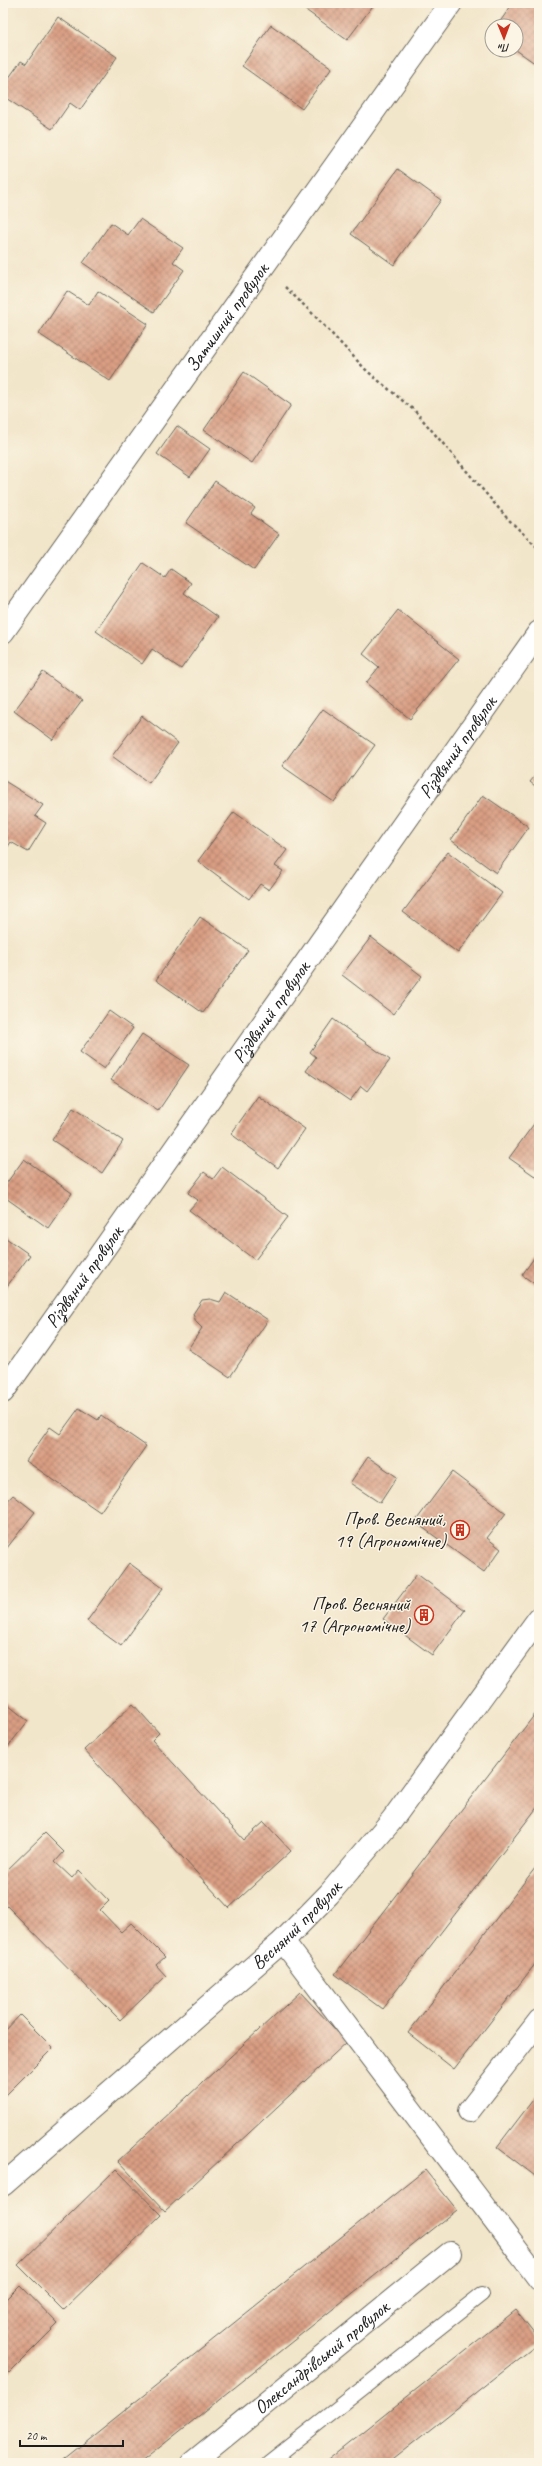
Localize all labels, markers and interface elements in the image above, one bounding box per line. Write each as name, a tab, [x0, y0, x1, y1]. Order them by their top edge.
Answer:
north arrow	[484, 18, 524, 58]
text: Пн	[497, 41, 510, 55]
street label: Затишний провулок	[180, 257, 275, 377]
street label: Різдвяний провулок	[414, 690, 503, 803]
street label: Різдвяний провулок	[227, 955, 316, 1068]
street label: Різдвяний провулок	[40, 1219, 130, 1332]
place label: Пров. Весняний, 19 (Агрономічне)	[335, 1507, 448, 1553]
building icon: Пров. Весняний, 19 (Агрономічне)	[449, 1519, 471, 1541]
place label: Пров. Весняний 17 (Агрономічне)	[299, 1592, 412, 1638]
building icon: Пров. Весняний 17 (Агрономічне)	[413, 1604, 435, 1626]
street label: Весняний провулок	[246, 1874, 348, 1975]
street label: Олександрівський провулок	[249, 2294, 396, 2420]
scale bar	[20, 2422, 123, 2448]
text: 20 m	[26, 2428, 48, 2444]

